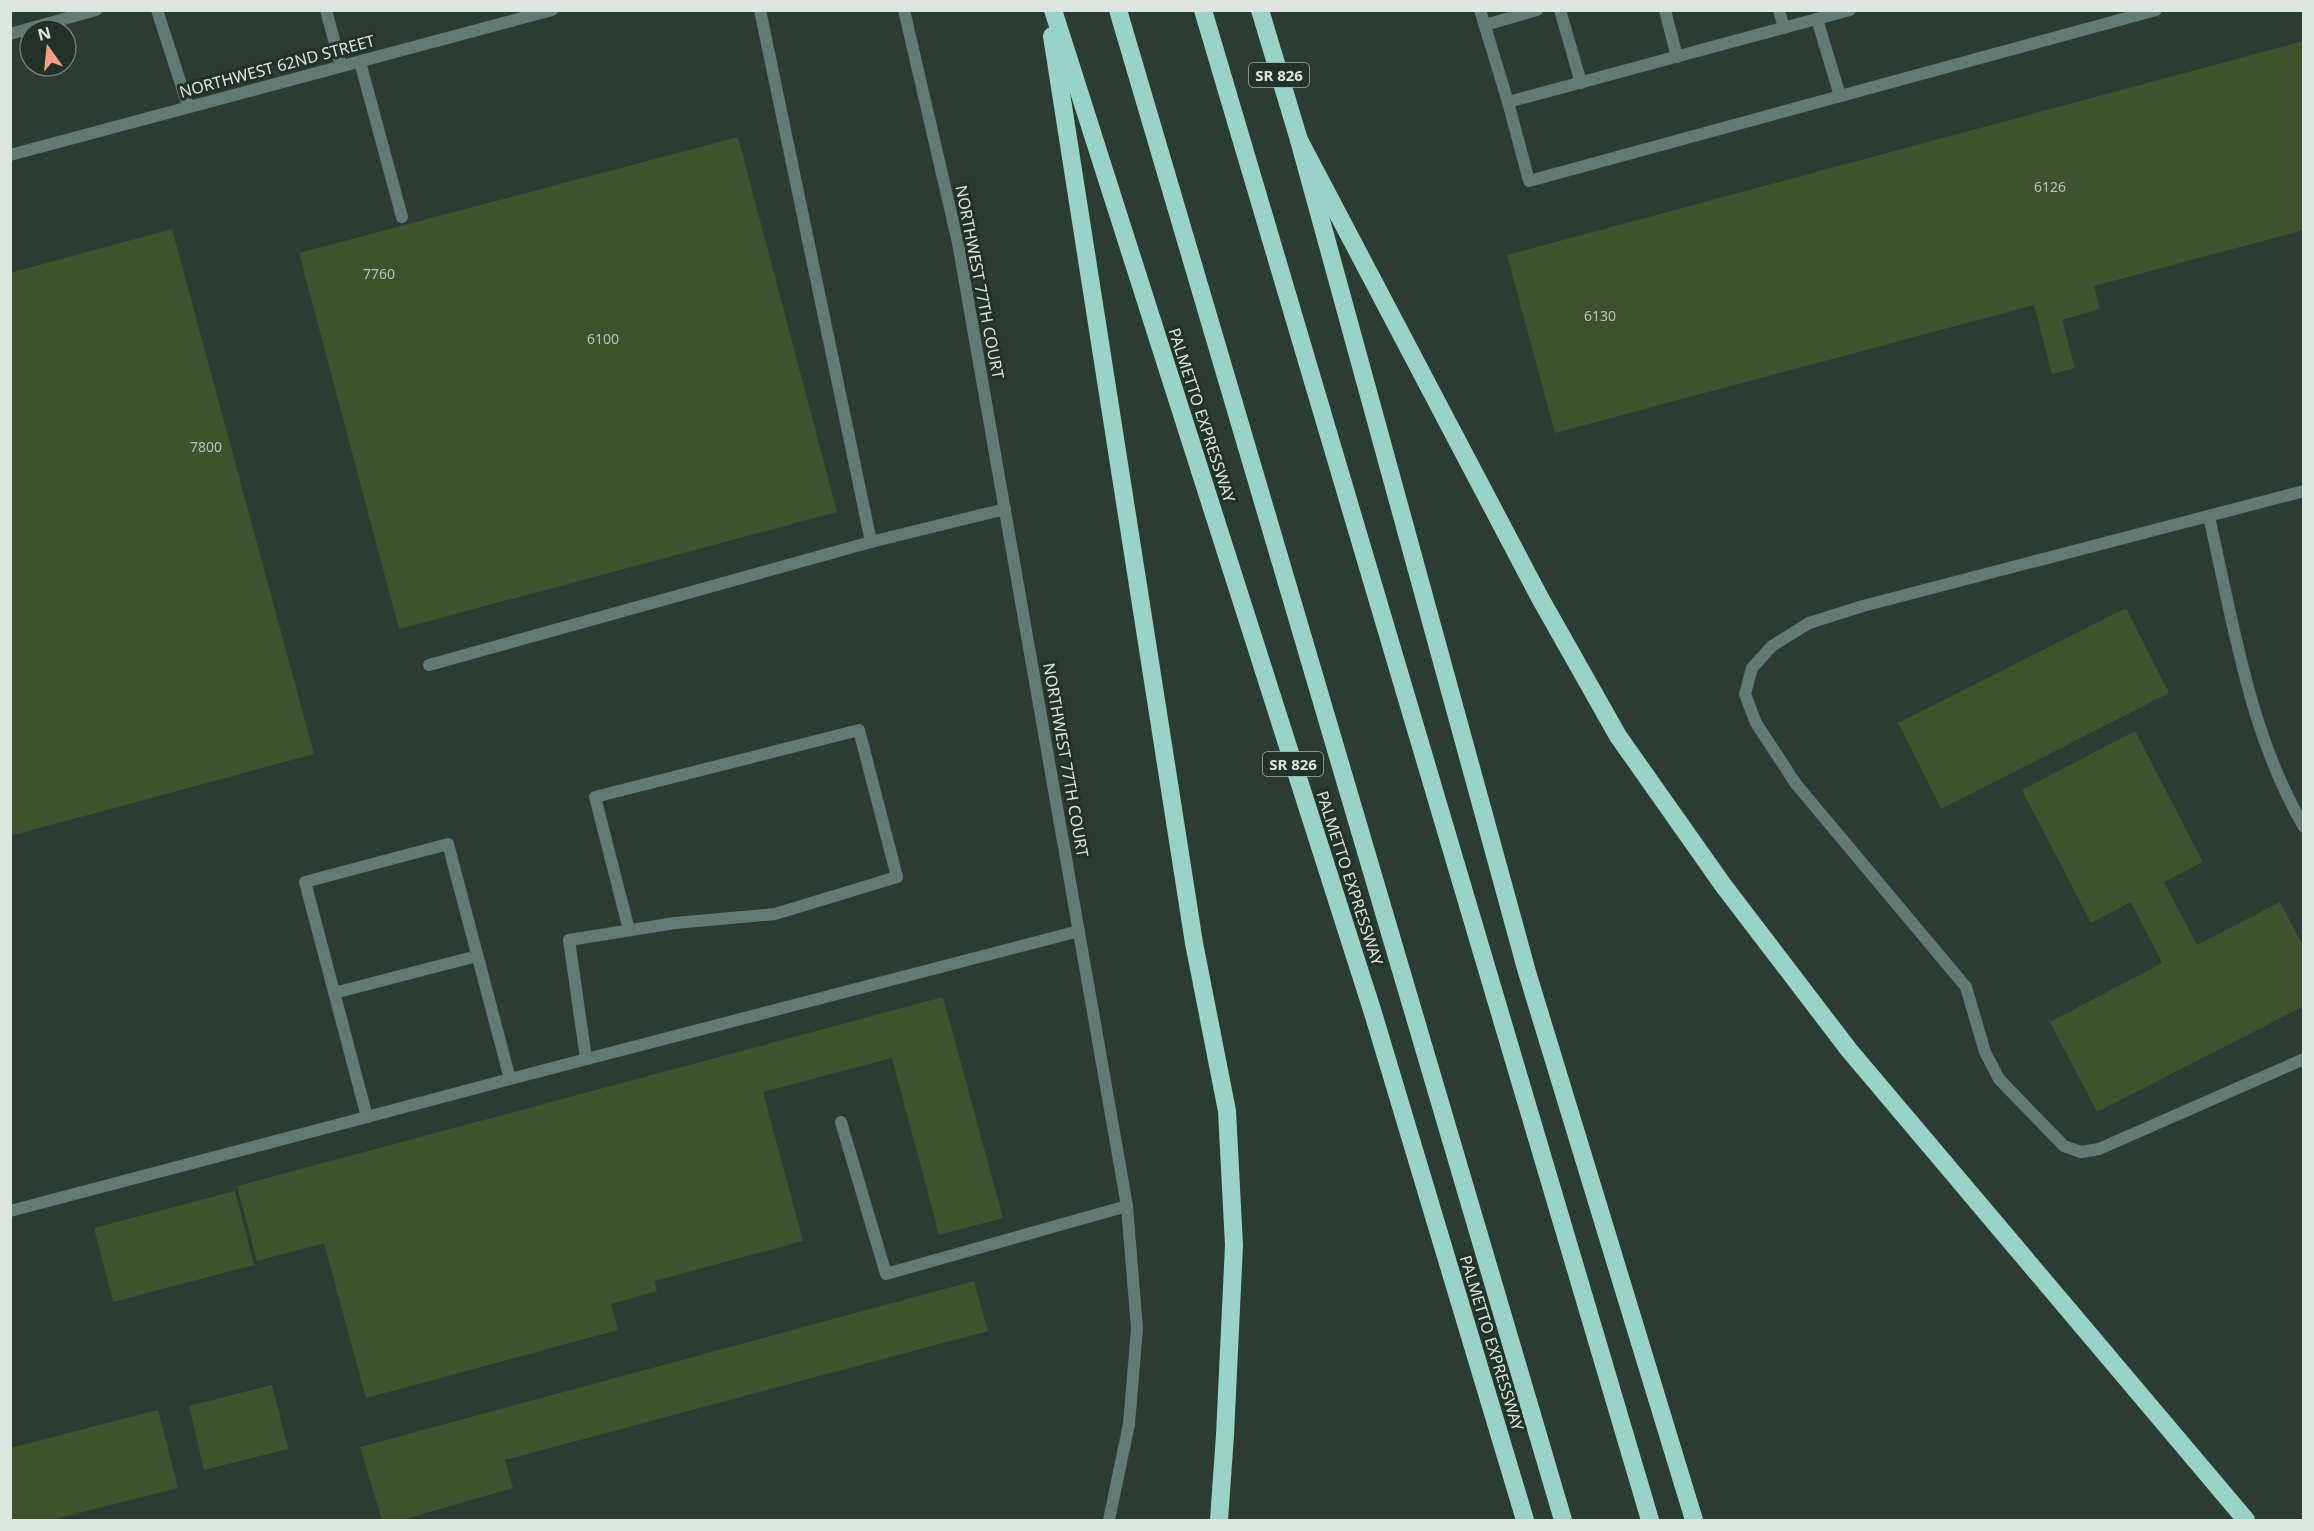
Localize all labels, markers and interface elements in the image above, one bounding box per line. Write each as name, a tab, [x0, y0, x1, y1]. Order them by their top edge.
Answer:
north arrow	[18, 18, 78, 78]
text: N	[35, 21, 53, 46]
street label: NORTHWEST 62ND STREET	[177, 29, 377, 103]
road number: SR 826	[1249, 63, 1309, 87]
house number: 6126	[2034, 177, 2066, 196]
street label: NORTHWEST 77TH COURT	[950, 183, 1010, 381]
house number: 7760	[363, 264, 395, 283]
house number: 6130	[1584, 306, 1616, 325]
street label: PALMETTO EXPRESSWAY	[1163, 325, 1241, 506]
house number: 6100	[587, 329, 619, 348]
house number: 7800	[190, 437, 222, 456]
street label: NORTHWEST 77TH COURT	[1038, 661, 1094, 859]
road number: SR 826	[1263, 752, 1323, 776]
street label: PALMETTO EXPRESSWAY	[1311, 788, 1389, 969]
street label: PALMETTO EXPRESSWAY	[1455, 1253, 1529, 1434]

